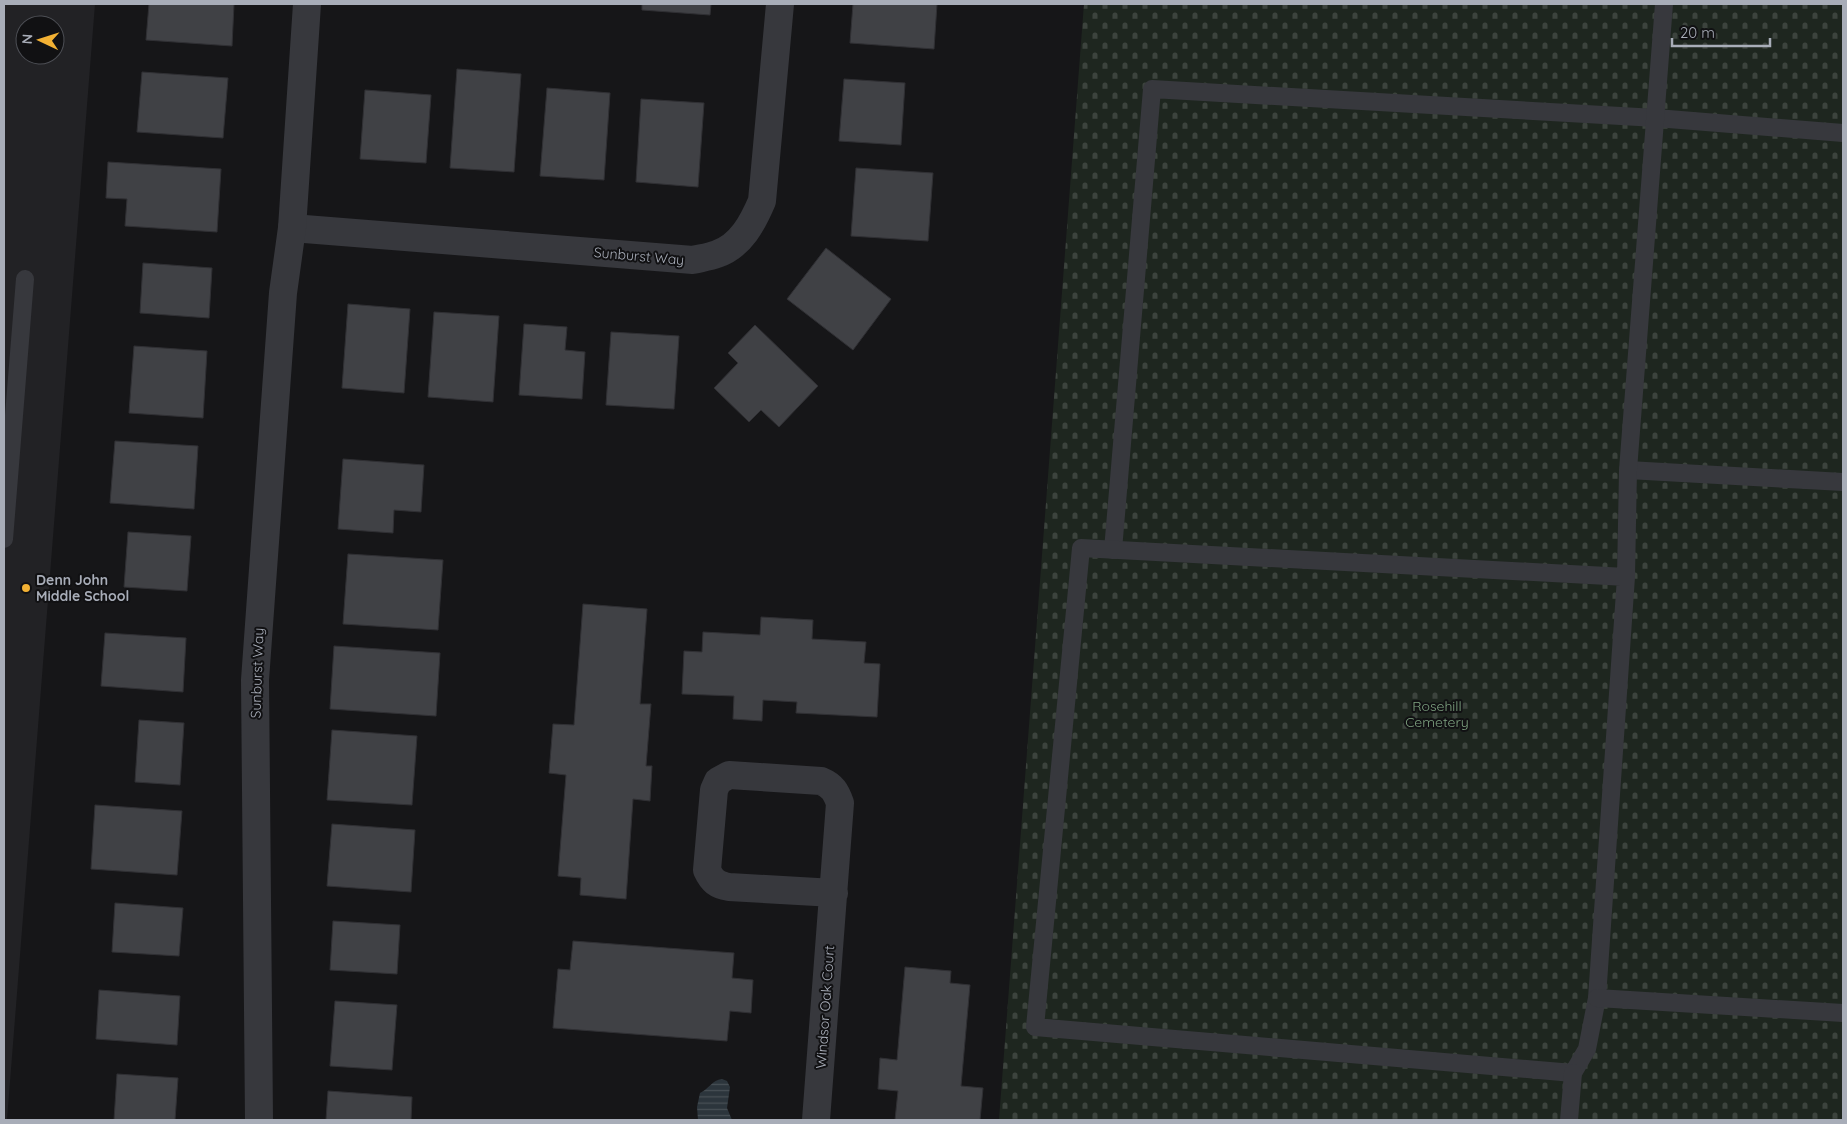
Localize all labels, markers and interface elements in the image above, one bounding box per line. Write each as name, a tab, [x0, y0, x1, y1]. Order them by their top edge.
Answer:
north arrow	[15, 15, 65, 65]
scale bar	[1672, 15, 1770, 47]
text: 20 m	[1680, 23, 1715, 42]
text: N	[18, 33, 36, 45]
street label: Sunburst Way	[593, 243, 685, 269]
place label: Denn John Middle School	[36, 571, 129, 605]
marker: Denn John Middle School	[20, 582, 32, 594]
street label: Sunburst Way	[246, 627, 268, 719]
park label: Rosehill Cemetery	[1405, 697, 1469, 731]
street label: Windsor Oak Court	[812, 945, 838, 1069]

